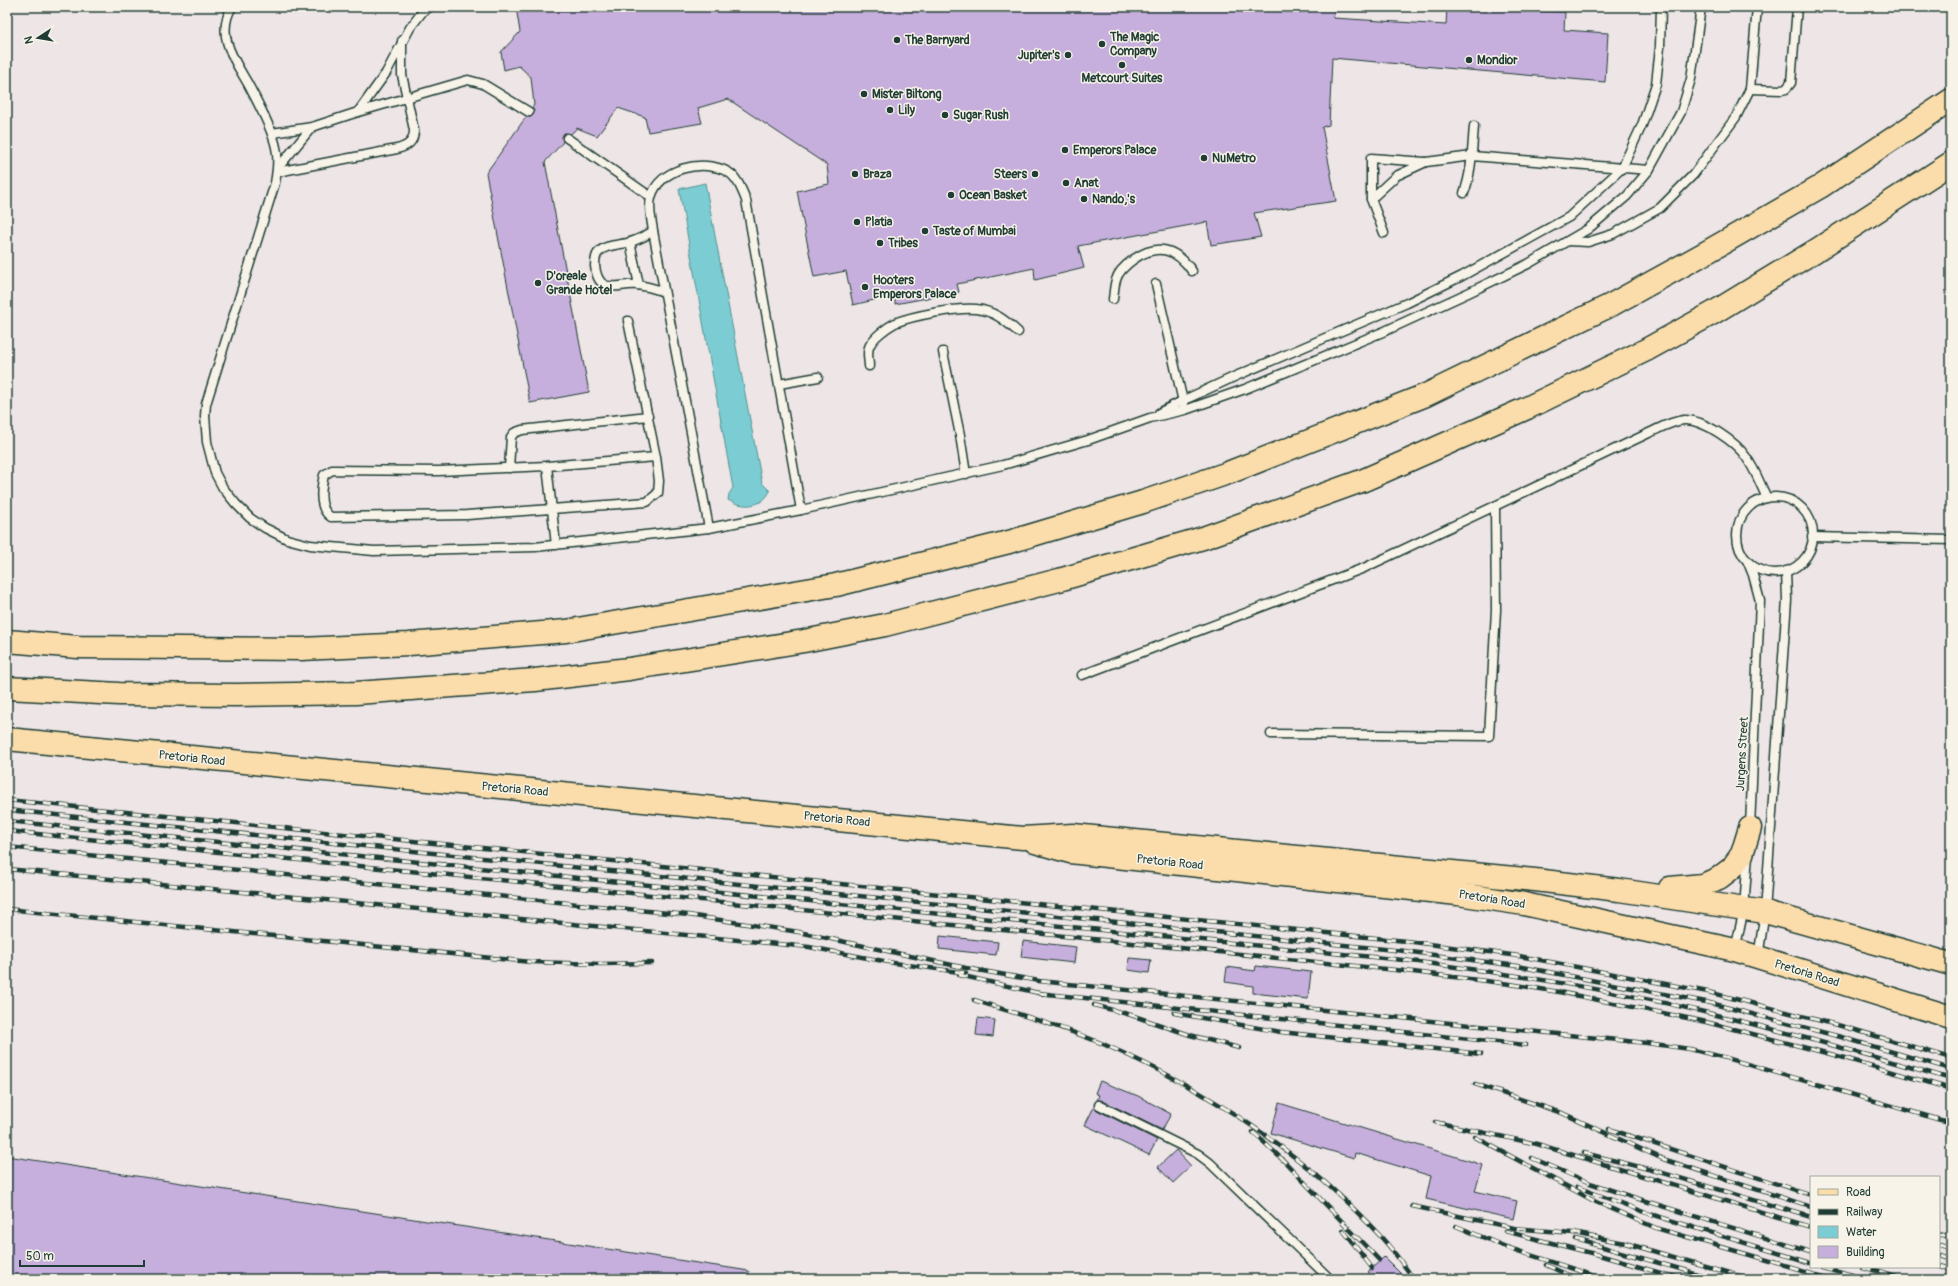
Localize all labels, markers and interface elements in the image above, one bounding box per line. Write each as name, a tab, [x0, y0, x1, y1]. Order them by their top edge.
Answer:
north arrow	[18, 18, 58, 58]
place label: The Magic Company	[1109, 30, 1159, 59]
place label: The Barnyard	[904, 33, 970, 48]
text: N	[21, 34, 36, 45]
marker: The Barnyard	[892, 35, 902, 45]
marker: The Magic Company	[1097, 39, 1107, 49]
place label: Jupiter's	[1018, 48, 1061, 63]
marker: Jupiter's	[1063, 50, 1073, 60]
place label: Mondior	[1477, 53, 1518, 68]
marker: Mondior	[1464, 55, 1474, 65]
marker: Metcourt Suites	[1117, 60, 1127, 70]
place label: Metcourt Suites	[1082, 71, 1163, 86]
place label: Mister Biltong	[872, 87, 942, 102]
marker: Mister Biltong	[859, 89, 869, 99]
place label: Lily	[898, 103, 916, 118]
marker: Lily	[885, 105, 895, 115]
place label: Sugar Rush	[953, 108, 1009, 123]
marker: Sugar Rush	[940, 110, 950, 120]
place label: Emperors Palace	[1073, 143, 1157, 158]
marker: Emperors Palace	[1060, 145, 1070, 155]
place label: NuMetro	[1212, 151, 1257, 166]
marker: NuMetro	[1199, 153, 1209, 163]
place label: Braza	[863, 167, 892, 182]
place label: Steers	[994, 167, 1028, 182]
marker: Braza	[850, 169, 860, 179]
marker: Steers	[1030, 169, 1040, 179]
place label: Anat	[1074, 176, 1100, 191]
marker: Anat	[1061, 178, 1071, 188]
place label: Ocean Basket	[959, 188, 1028, 203]
marker: Ocean Basket	[946, 190, 956, 200]
place label: Nando,'s	[1092, 192, 1136, 207]
marker: Nando,'s	[1079, 194, 1089, 204]
place label: Platia	[865, 215, 893, 230]
marker: Platia	[852, 217, 862, 227]
place label: Taste of Mumbai	[932, 224, 1016, 239]
marker: Taste of Mumbai	[920, 226, 930, 236]
place label: Tribes	[887, 236, 919, 251]
marker: Tribes	[875, 238, 885, 248]
place label: D'oreale Grande Hotel	[546, 269, 613, 298]
place label: Hooters Emperors Palace	[873, 273, 957, 302]
marker: D'oreale Grande Hotel	[533, 278, 543, 288]
marker: Hooters Emperors Palace	[860, 282, 870, 292]
street label: Jurgens Street	[1733, 716, 1752, 792]
street label: Pretoria Road	[158, 748, 226, 769]
street label: Pretoria Road	[481, 779, 549, 800]
street label: Pretoria Road	[803, 809, 871, 830]
street label: Pretoria Road	[1136, 852, 1204, 873]
street label: Pretoria Road	[1458, 887, 1526, 912]
street label: Pretoria Road	[1773, 956, 1841, 990]
legend	[1810, 1176, 1940, 1268]
text: Road	[1846, 1185, 1871, 1200]
text: Railway	[1846, 1205, 1882, 1220]
text: Water	[1846, 1225, 1877, 1240]
scale bar	[20, 1242, 144, 1268]
text: Building	[1846, 1245, 1885, 1260]
text: 50 m	[26, 1249, 54, 1264]

